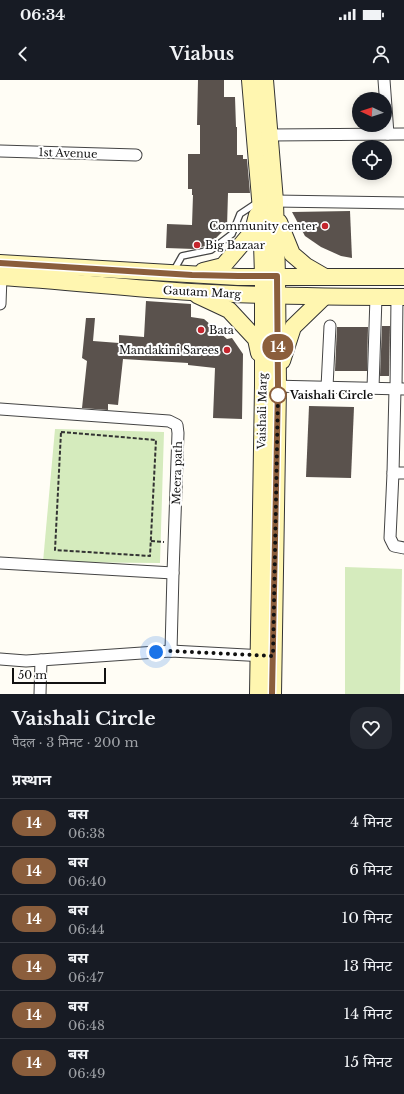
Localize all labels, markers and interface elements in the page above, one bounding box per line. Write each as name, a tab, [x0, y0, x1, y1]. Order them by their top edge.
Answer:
text: 06:34	[20, 5, 65, 24]
icon: back	[12, 43, 34, 65]
text: Viabus	[170, 43, 234, 65]
icon: person	[370, 43, 392, 65]
north arrow	[352, 92, 392, 132]
map controls	[352, 92, 392, 180]
button: locate	[352, 140, 392, 180]
street label: 1st Avenue	[38, 145, 98, 161]
place label: Community center	[209, 219, 318, 233]
marker: Community center	[320, 221, 330, 231]
place label: Big Bazaar	[205, 238, 266, 252]
marker: Big Bazaar	[192, 240, 202, 250]
street label: Gautam Marg	[163, 283, 242, 301]
place label: Bata	[209, 323, 235, 337]
marker: Bata	[196, 325, 206, 335]
line badge: 14	[260, 334, 296, 360]
text: 14	[270, 338, 286, 356]
place label: Mandakini Sarees	[119, 343, 219, 357]
marker: Mandakini Sarees	[222, 345, 232, 355]
street label: Vaishali Marg	[254, 372, 270, 450]
marker: Vaishali Circle	[269, 386, 287, 404]
place label: Vaishali Circle	[289, 388, 374, 402]
street label: Meera path	[169, 440, 185, 505]
your location	[146, 642, 166, 662]
scale bar	[12, 666, 106, 685]
text: 50 m	[18, 668, 47, 682]
text: Vaishali Circle	[12, 707, 156, 730]
button: heart	[350, 707, 392, 749]
text: पैदल · 3 मिनट · 200 m	[12, 734, 138, 751]
text: प्रस्थान	[12, 770, 51, 789]
text: बस	[68, 804, 88, 823]
text: 4 मिनट	[350, 812, 392, 831]
text: 14	[26, 814, 42, 832]
text: 06:38	[68, 825, 105, 842]
text: बस	[68, 852, 88, 871]
text: 6 मिनट	[349, 860, 392, 879]
text: 14	[26, 862, 42, 880]
text: 06:40	[68, 873, 106, 890]
text: बस	[68, 900, 88, 919]
text: 10 मिनट	[342, 908, 392, 927]
text: 14	[26, 910, 42, 928]
text: 06:44	[68, 921, 105, 938]
text: बस	[68, 948, 88, 967]
text: 13 मिनट	[343, 956, 392, 975]
text: 14	[26, 958, 42, 976]
text: 06:47	[68, 969, 103, 986]
text: बस	[68, 996, 88, 1015]
text: 14 मिनट	[343, 1004, 392, 1023]
text: 14	[26, 1006, 42, 1024]
text: 06:48	[68, 1017, 105, 1034]
text: बस	[68, 1044, 88, 1063]
text: 15 मिनट	[344, 1052, 392, 1071]
text: 14	[26, 1054, 42, 1072]
text: 06:49	[68, 1065, 105, 1082]

